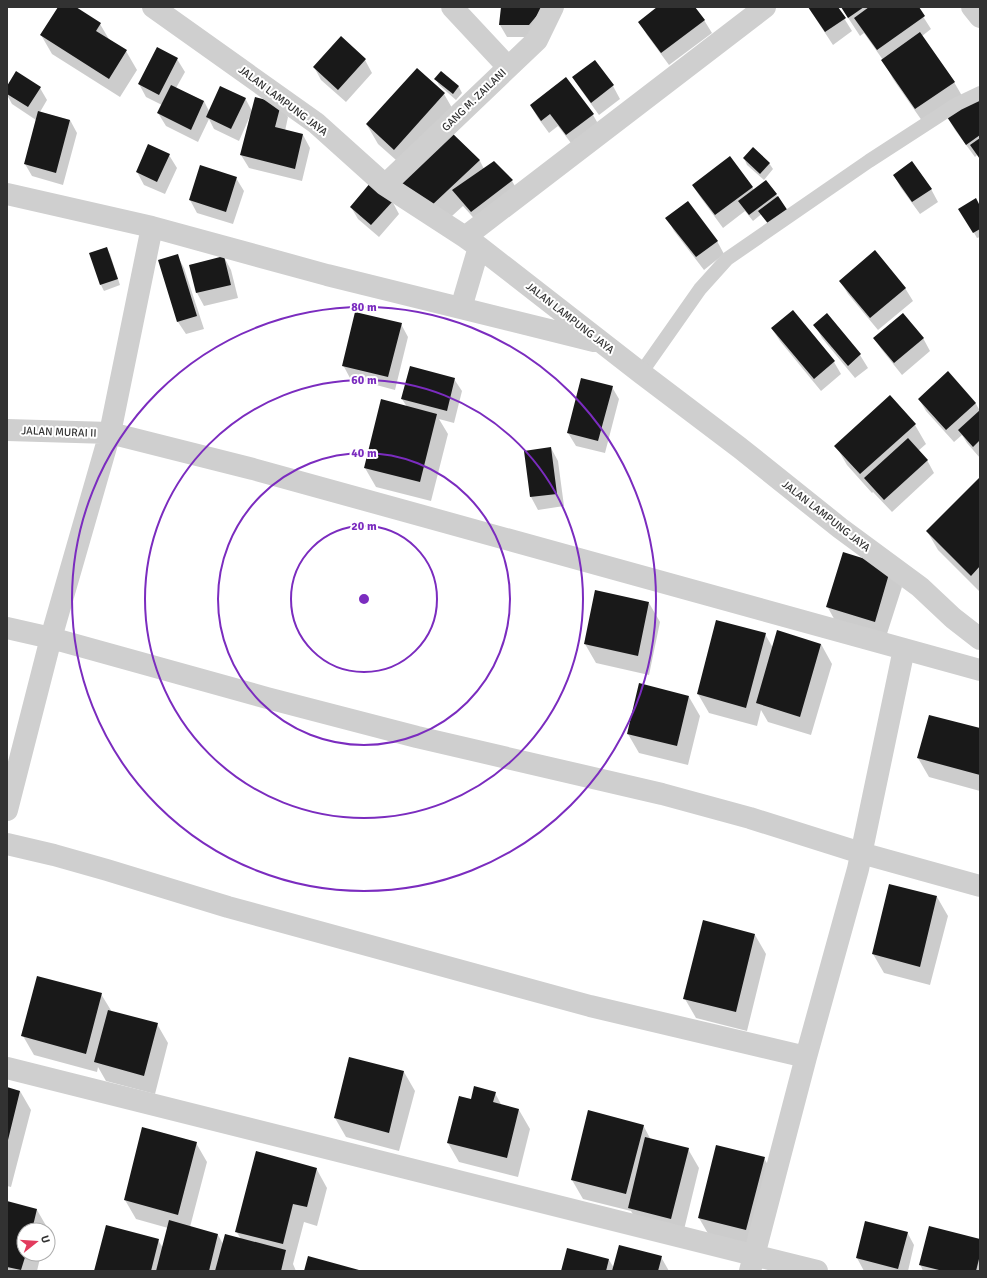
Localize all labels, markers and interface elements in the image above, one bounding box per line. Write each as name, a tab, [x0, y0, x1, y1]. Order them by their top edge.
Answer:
street label: JALAN LAMPUNG JAYA	[236, 63, 330, 139]
street label: GANG M. ZAILANI	[439, 66, 509, 134]
street label: JALAN LAMPUNG JAYA	[523, 280, 617, 357]
text: 80 m	[351, 300, 377, 315]
text: 60 m	[351, 373, 377, 388]
street label: JALAN MURAI II	[21, 424, 97, 440]
text: 40 m	[351, 446, 377, 461]
street label: JALAN LAMPUNG JAYA	[779, 478, 873, 555]
text: 20 m	[351, 519, 377, 534]
centre of rings	[357, 592, 371, 606]
north arrow	[16, 1222, 56, 1262]
text: U	[38, 1234, 52, 1245]

